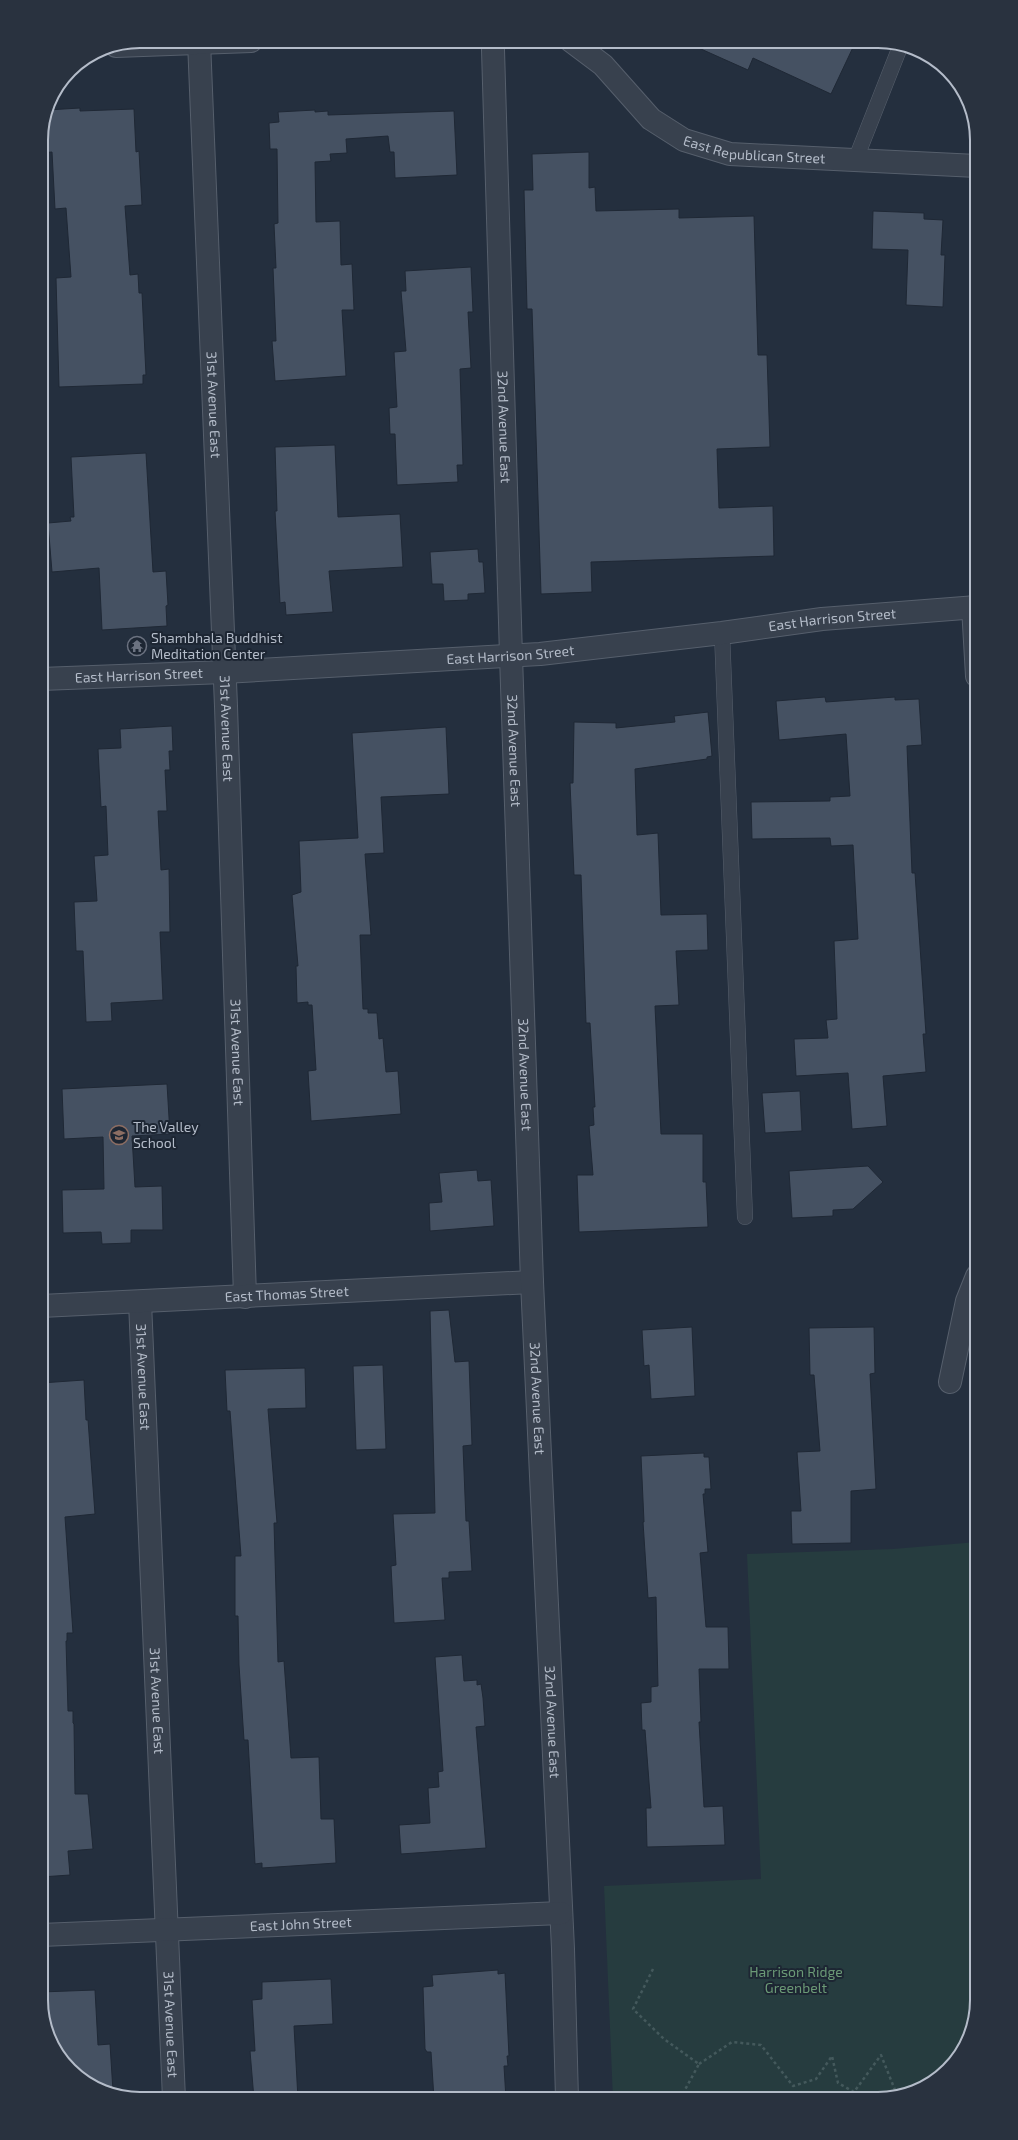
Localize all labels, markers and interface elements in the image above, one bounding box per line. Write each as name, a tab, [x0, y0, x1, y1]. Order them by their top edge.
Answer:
street label: East Republican Street	[681, 131, 826, 167]
street label: 31st Avenue East	[204, 351, 225, 458]
street label: 32nd Avenue East	[495, 370, 515, 483]
street label: East Harrison Street	[767, 604, 897, 634]
place label: Shambhala Buddhist Meditation Center	[151, 629, 282, 662]
temple icon: Shambhala Buddhist Meditation Center	[126, 635, 148, 657]
street label: East Harrison Street	[446, 641, 575, 667]
street label: East Harrison Street	[75, 664, 203, 686]
street label: 31st Avenue East	[217, 675, 237, 782]
street label: 32nd Avenue East	[504, 694, 525, 807]
street label: 31st Avenue East	[227, 999, 248, 1106]
street label: 32nd Avenue East	[515, 1018, 536, 1131]
place label: The Valley School	[133, 1118, 199, 1151]
school or university icon: The Valley School	[108, 1124, 130, 1146]
street label: East Thomas Street	[224, 1282, 349, 1305]
street label: 31st Avenue East	[133, 1323, 154, 1431]
street label: 32nd Avenue East	[527, 1342, 549, 1455]
street label: 31st Avenue East	[147, 1647, 168, 1754]
street label: 32nd Avenue East	[542, 1665, 564, 1779]
street label: East John Street	[249, 1913, 352, 1934]
park label: Harrison Ridge Greenbelt	[749, 1963, 843, 1996]
street label: 31st Avenue East	[161, 1971, 182, 2078]

